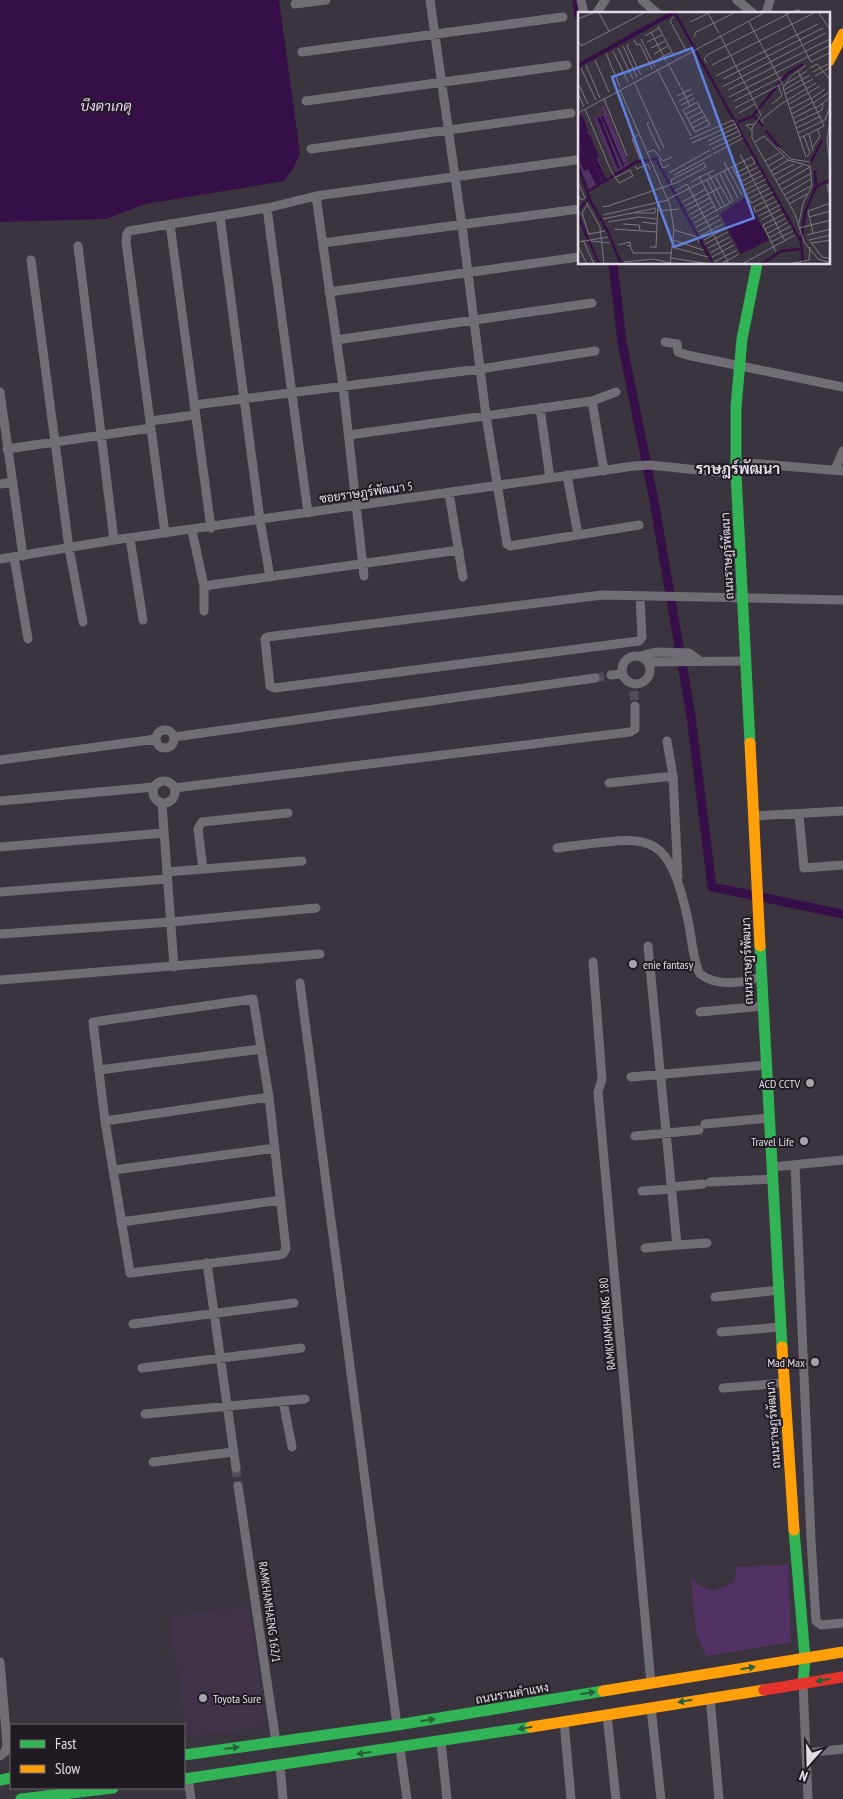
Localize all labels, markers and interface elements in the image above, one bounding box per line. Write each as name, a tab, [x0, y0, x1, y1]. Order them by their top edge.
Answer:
inset map	[578, 12, 830, 265]
water label: บึงตาเกตุ	[80, 97, 132, 116]
district label: ราษฎร์พัฒนา	[696, 459, 780, 479]
street label: ซอยราษฎร์พัฒนา 5	[318, 478, 414, 507]
street label: ถนนราษฏร์พัฒนา	[717, 512, 738, 600]
street label: ถนนราษฏร์พัฒนา	[738, 917, 757, 1005]
place label: enie fantasy	[643, 957, 694, 972]
marker: enie fantasy	[627, 958, 639, 970]
place label: ACD CCTV	[759, 1076, 800, 1091]
marker: ACD CCTV	[804, 1077, 816, 1089]
place label: Travel Life	[751, 1134, 794, 1149]
marker: Travel Life	[798, 1135, 810, 1147]
street label: RAMKHAMHAENG 180	[595, 1277, 619, 1371]
place label: Mad Max	[767, 1355, 805, 1370]
marker: Mad Max	[809, 1356, 821, 1368]
street label: ถนนราษฏร์พัฒนา	[762, 1381, 785, 1469]
street label: RAMKHAMHAENG 162/1	[255, 1561, 285, 1663]
one-way arrow	[741, 1663, 757, 1671]
one-way arrow	[814, 1677, 830, 1685]
street label: ถนนรามคำแหง	[474, 1679, 550, 1707]
one-way arrow	[580, 1689, 596, 1697]
place label: Toyota Sure	[213, 1691, 261, 1706]
marker: Toyota Sure	[197, 1692, 209, 1704]
one-way arrow	[677, 1698, 693, 1706]
one-way arrow	[420, 1716, 436, 1724]
legend	[10, 1724, 185, 1789]
one-way arrow	[517, 1724, 533, 1732]
text: Fast	[55, 1734, 76, 1753]
north arrow	[783, 1739, 833, 1789]
one-way arrow	[224, 1744, 240, 1752]
one-way arrow	[356, 1749, 372, 1757]
text: Slow	[55, 1759, 80, 1778]
text: N	[797, 1766, 810, 1786]

